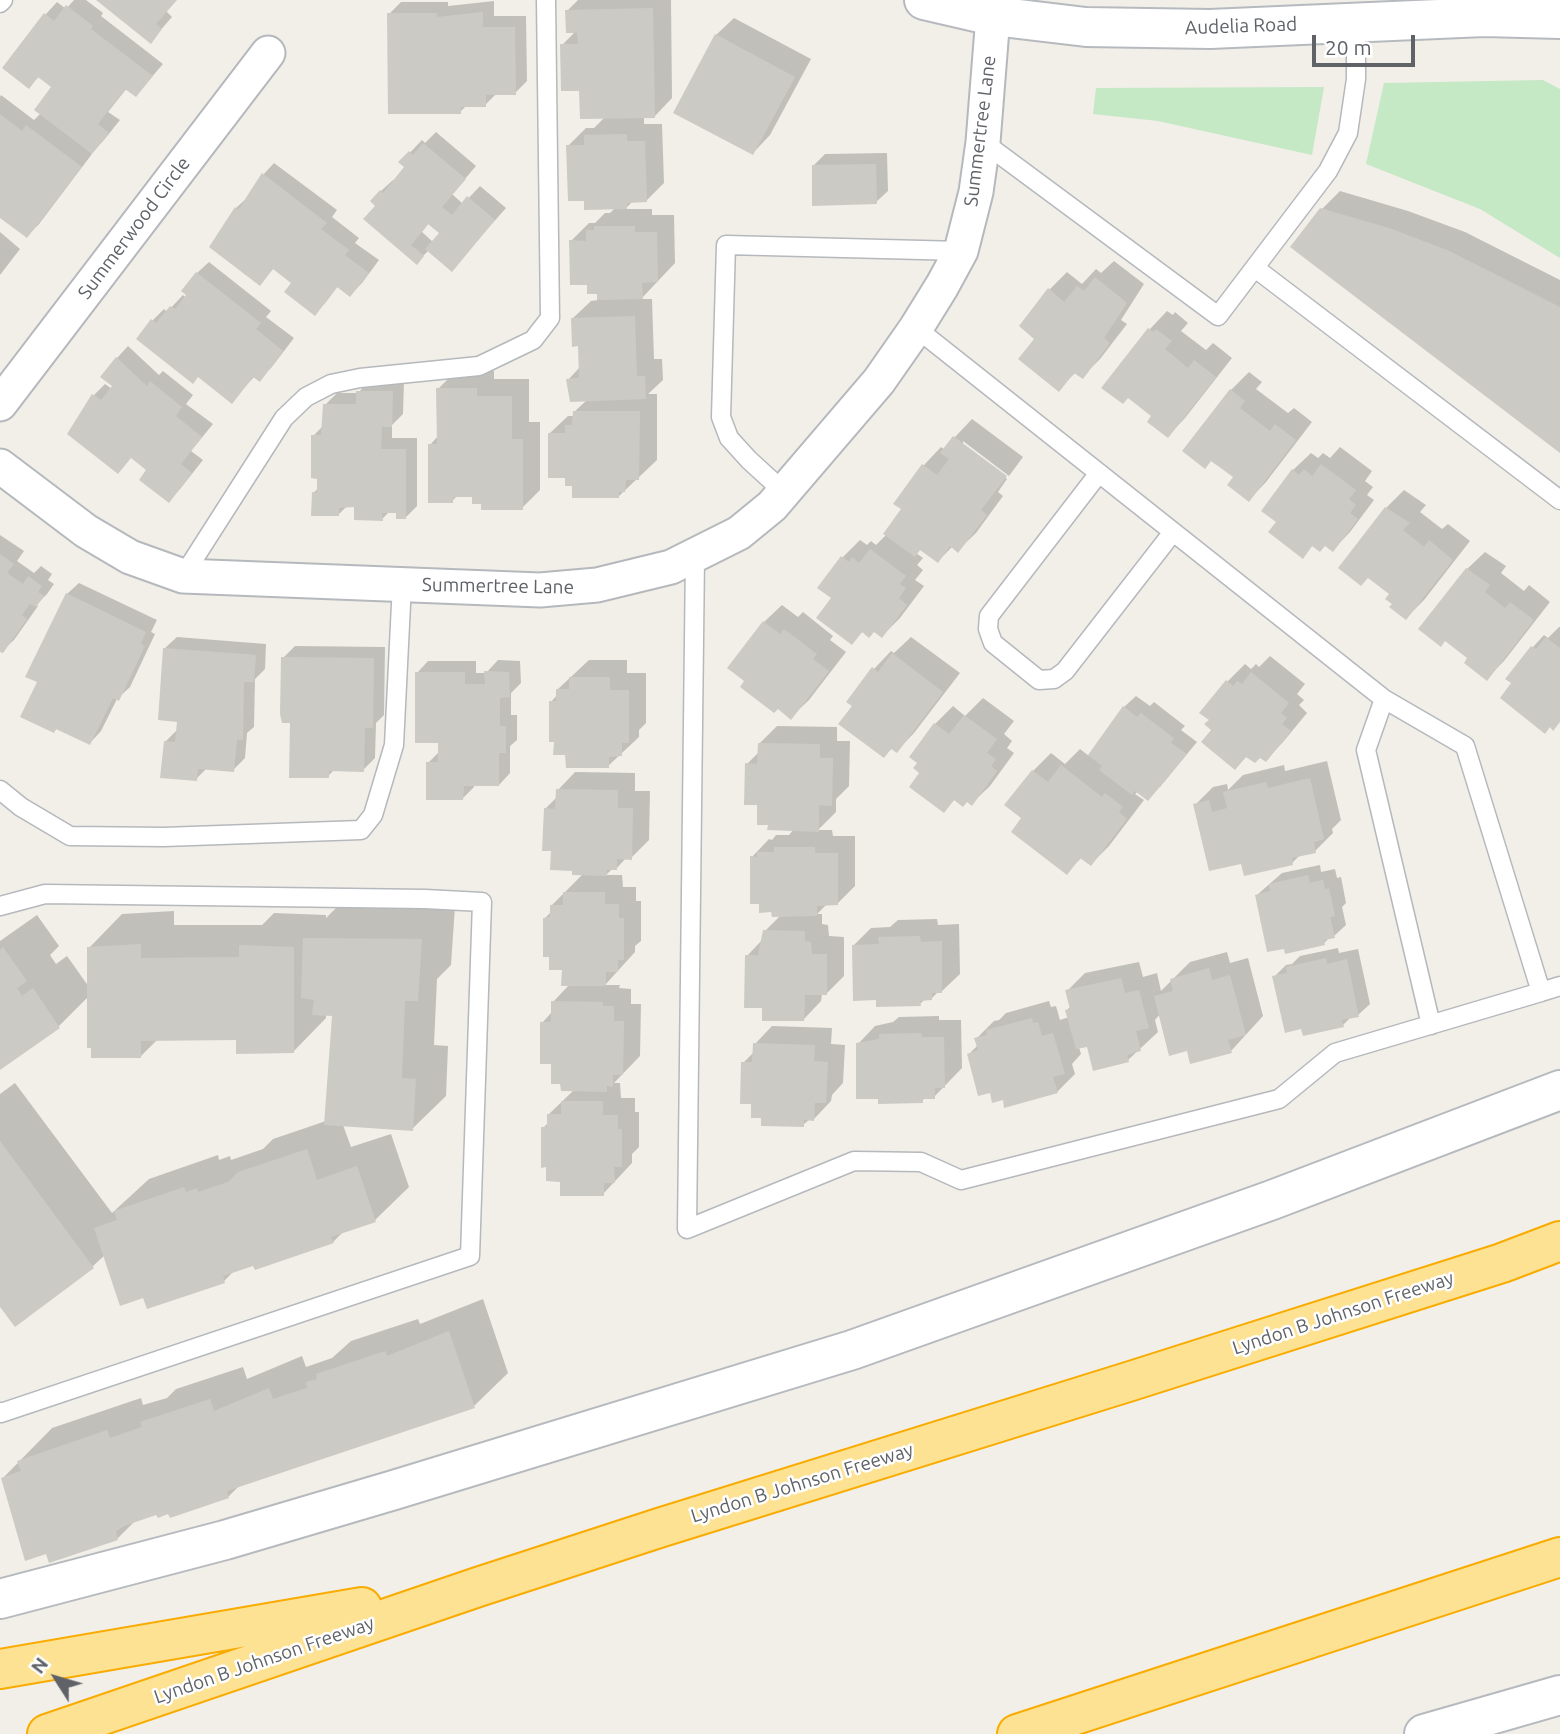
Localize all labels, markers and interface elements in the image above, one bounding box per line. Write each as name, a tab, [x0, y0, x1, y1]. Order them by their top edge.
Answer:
street label: Audelia Road	[1184, 13, 1298, 39]
scale bar	[1315, 21, 1418, 65]
text: 20 m	[1325, 35, 1372, 59]
street label: Summertree Lane	[959, 54, 1001, 208]
street label: Summerwood Circle	[73, 153, 195, 303]
street label: Summertree Lane	[422, 573, 574, 599]
street label: Lyndon B Johnson Freeway	[1229, 1266, 1457, 1360]
street label: Lyndon B Johnson Freeway	[688, 1438, 916, 1528]
street label: Lyndon B Johnson Freeway	[151, 1612, 377, 1708]
north arrow	[21, 1643, 91, 1713]
text: N	[26, 1653, 52, 1678]

